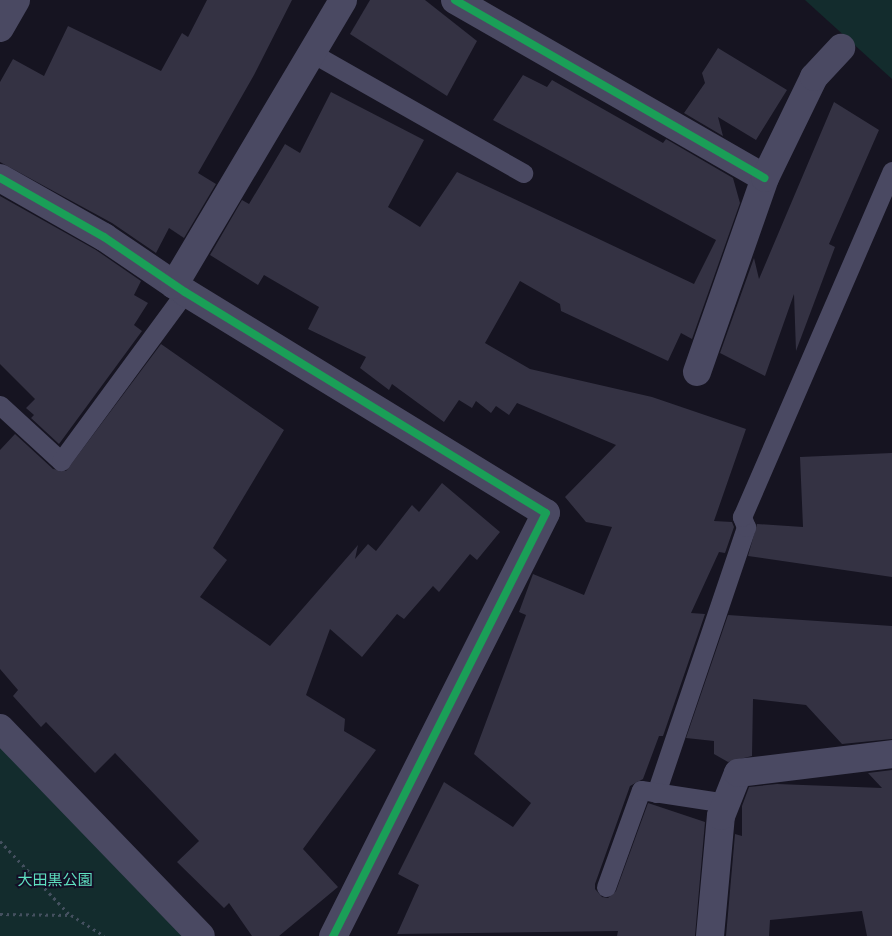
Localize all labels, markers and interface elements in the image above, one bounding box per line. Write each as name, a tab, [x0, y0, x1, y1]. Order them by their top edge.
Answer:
park label: 大田黒公園	[18, 872, 92, 890]

